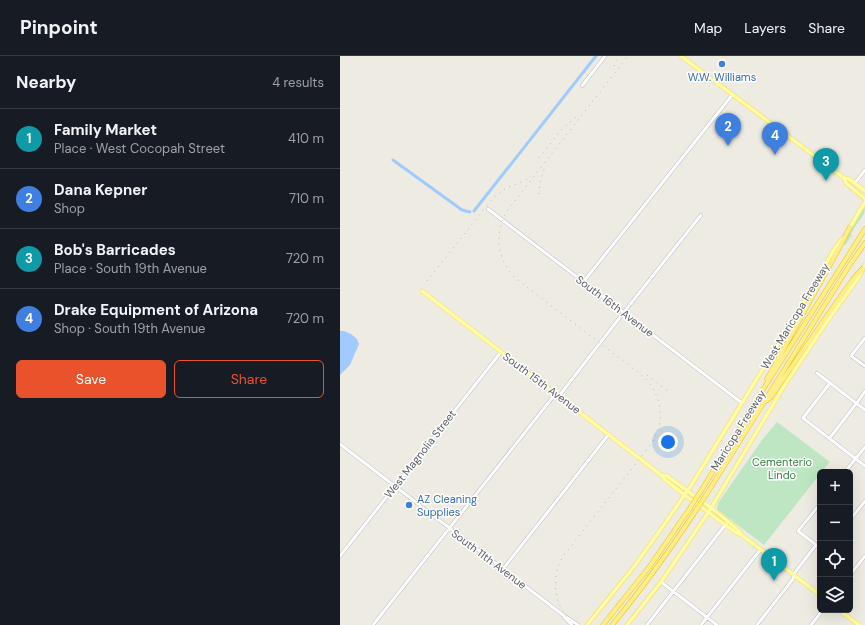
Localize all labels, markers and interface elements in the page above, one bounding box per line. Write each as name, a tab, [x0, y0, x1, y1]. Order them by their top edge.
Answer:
text: Pinpoint	[20, 15, 98, 40]
text: Map	[694, 19, 722, 37]
text: Layers	[744, 19, 786, 37]
text: Share	[808, 19, 845, 37]
marker: W.W. Williams	[717, 59, 727, 69]
place label: W.W. Williams	[688, 70, 756, 84]
text: Nearby	[16, 71, 76, 93]
text: 4 results	[272, 74, 324, 91]
pin: 2	[715, 113, 741, 146]
text: Family Market	[54, 120, 157, 140]
pin: 4	[762, 122, 788, 155]
text: 1	[27, 130, 31, 147]
text: 410 m	[288, 130, 324, 147]
text: Place · West Cocopah Street	[54, 140, 225, 157]
pin: 3	[813, 148, 839, 181]
text: Dana Kepner	[54, 180, 147, 200]
text: 2	[25, 190, 33, 207]
text: 710 m	[289, 190, 324, 207]
text: Shop	[54, 200, 85, 217]
text: Bob's Barricades	[54, 240, 176, 260]
text: 3	[25, 250, 33, 267]
text: 720 m	[286, 250, 324, 267]
text: Place · South 19th Avenue	[54, 260, 207, 277]
street label: West Maricopa Freeway	[758, 260, 832, 372]
street label: South 16th Avenue	[573, 272, 657, 340]
text: Drake Equipment of Arizona	[54, 300, 258, 320]
text: 4	[25, 310, 33, 327]
text: 720 m	[286, 310, 324, 327]
text: Shop · South 19th Avenue	[54, 320, 206, 337]
street label: South 15th Avenue	[500, 349, 584, 417]
button: Save	[16, 360, 166, 398]
button: Share	[174, 360, 324, 398]
street label: Maricopa Freeway	[707, 387, 769, 473]
street label: West Magnolia Street	[381, 407, 459, 501]
your location	[658, 432, 678, 452]
park label: Cementerio Lindo	[752, 455, 812, 482]
map controls	[817, 469, 853, 613]
button: +	[817, 469, 853, 505]
place label: AZ Cleaning Supplies	[417, 492, 477, 519]
marker: AZ Cleaning Supplies	[404, 500, 414, 510]
button: −	[817, 505, 853, 541]
street label: South 11th Avenue	[449, 526, 529, 592]
button: locate	[817, 541, 853, 577]
pin: 1	[761, 548, 787, 581]
button: layers	[817, 577, 853, 613]

